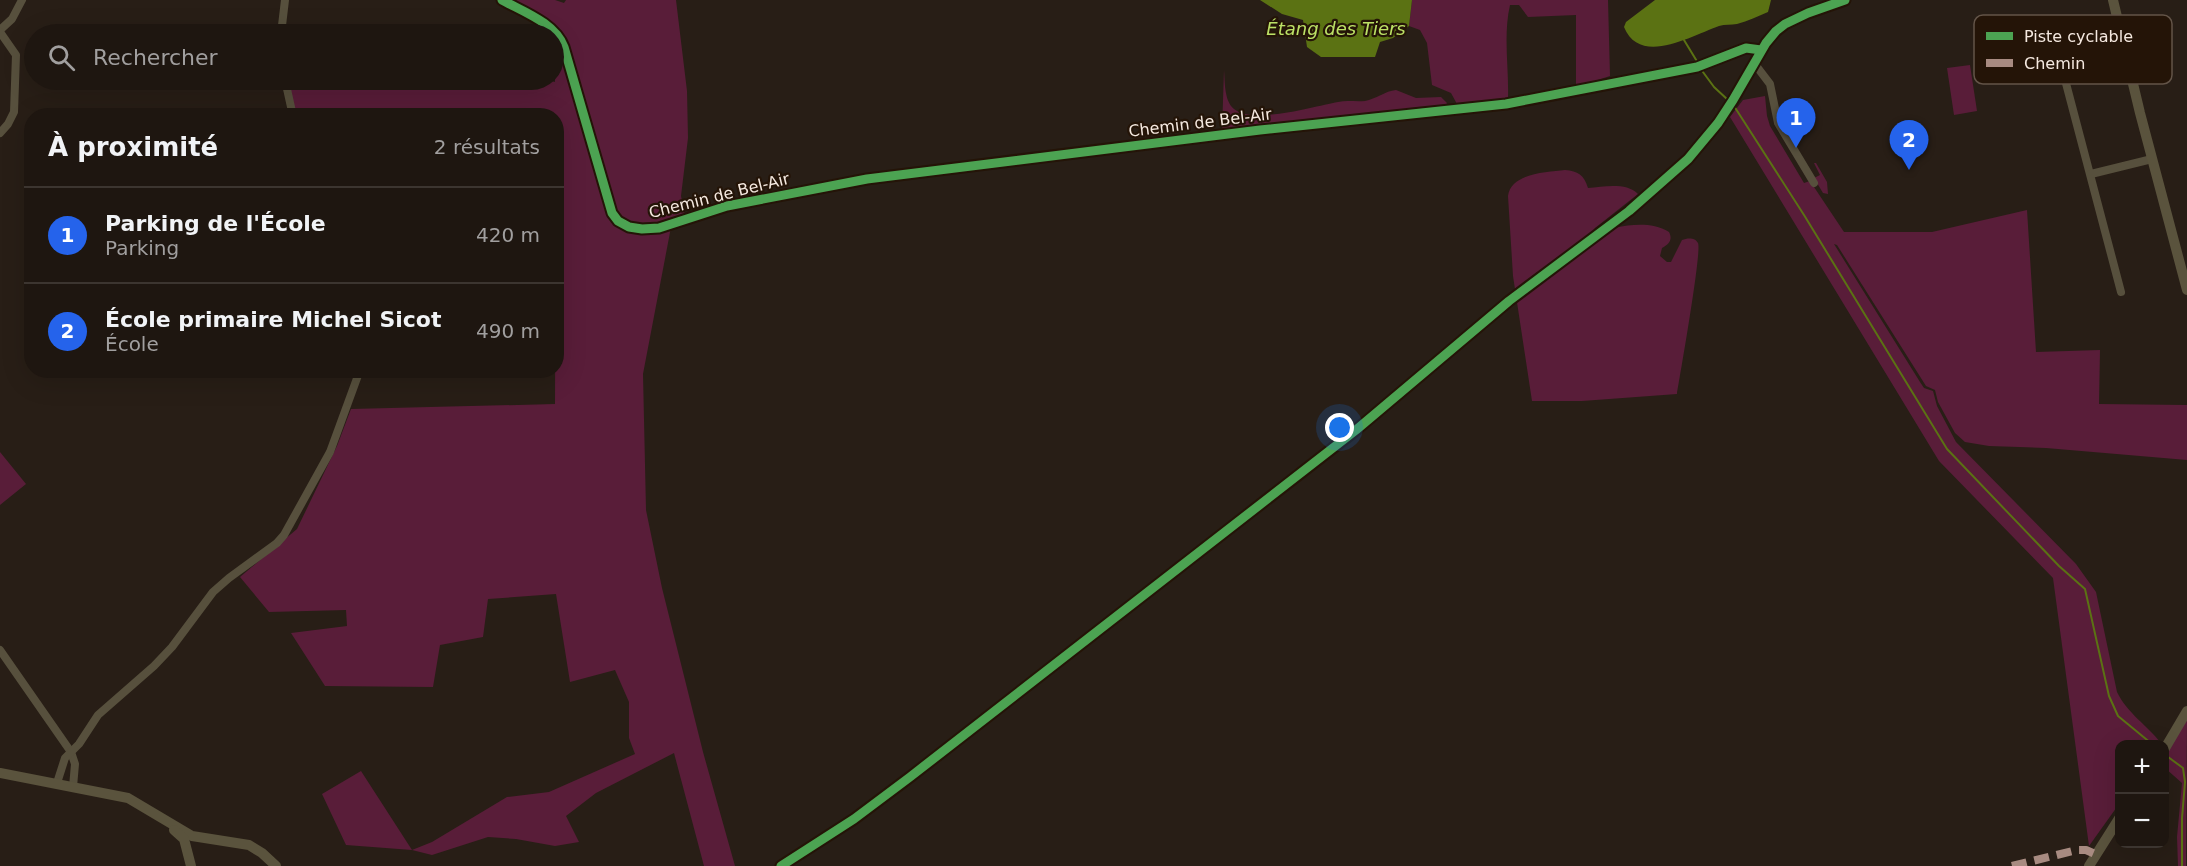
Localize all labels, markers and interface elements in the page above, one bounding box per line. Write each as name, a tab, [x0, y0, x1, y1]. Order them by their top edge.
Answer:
legend	[1974, 15, 2172, 84]
water label: Étang des Tiers	[1266, 18, 1406, 39]
search box	[24, 24, 564, 90]
text: Piste cyclable	[2024, 27, 2133, 46]
icon: search	[45, 41, 78, 74]
text: Rechercher	[93, 45, 218, 70]
text: Chemin	[2024, 54, 2085, 73]
pin: 1	[1776, 98, 1816, 148]
street label: Chemin de Bel-Air	[1127, 104, 1273, 141]
pin: 2	[1890, 120, 1928, 170]
text: À proximité	[48, 132, 218, 162]
text: 2 résultats	[434, 135, 540, 159]
street label: Chemin de Bel-Air	[647, 169, 792, 222]
text: Parking de l'École	[105, 211, 326, 236]
text: 1	[61, 223, 74, 247]
text: 420 m	[476, 223, 540, 247]
text: Parking	[105, 236, 179, 260]
text: École primaire Michel Sicot	[105, 307, 442, 332]
text: 2	[61, 319, 74, 343]
text: 490 m	[476, 319, 540, 343]
text: École	[105, 332, 159, 356]
your location	[1325, 413, 1354, 442]
map controls	[2115, 740, 2169, 848]
button: +	[2115, 740, 2169, 794]
button: −	[2115, 794, 2169, 848]

